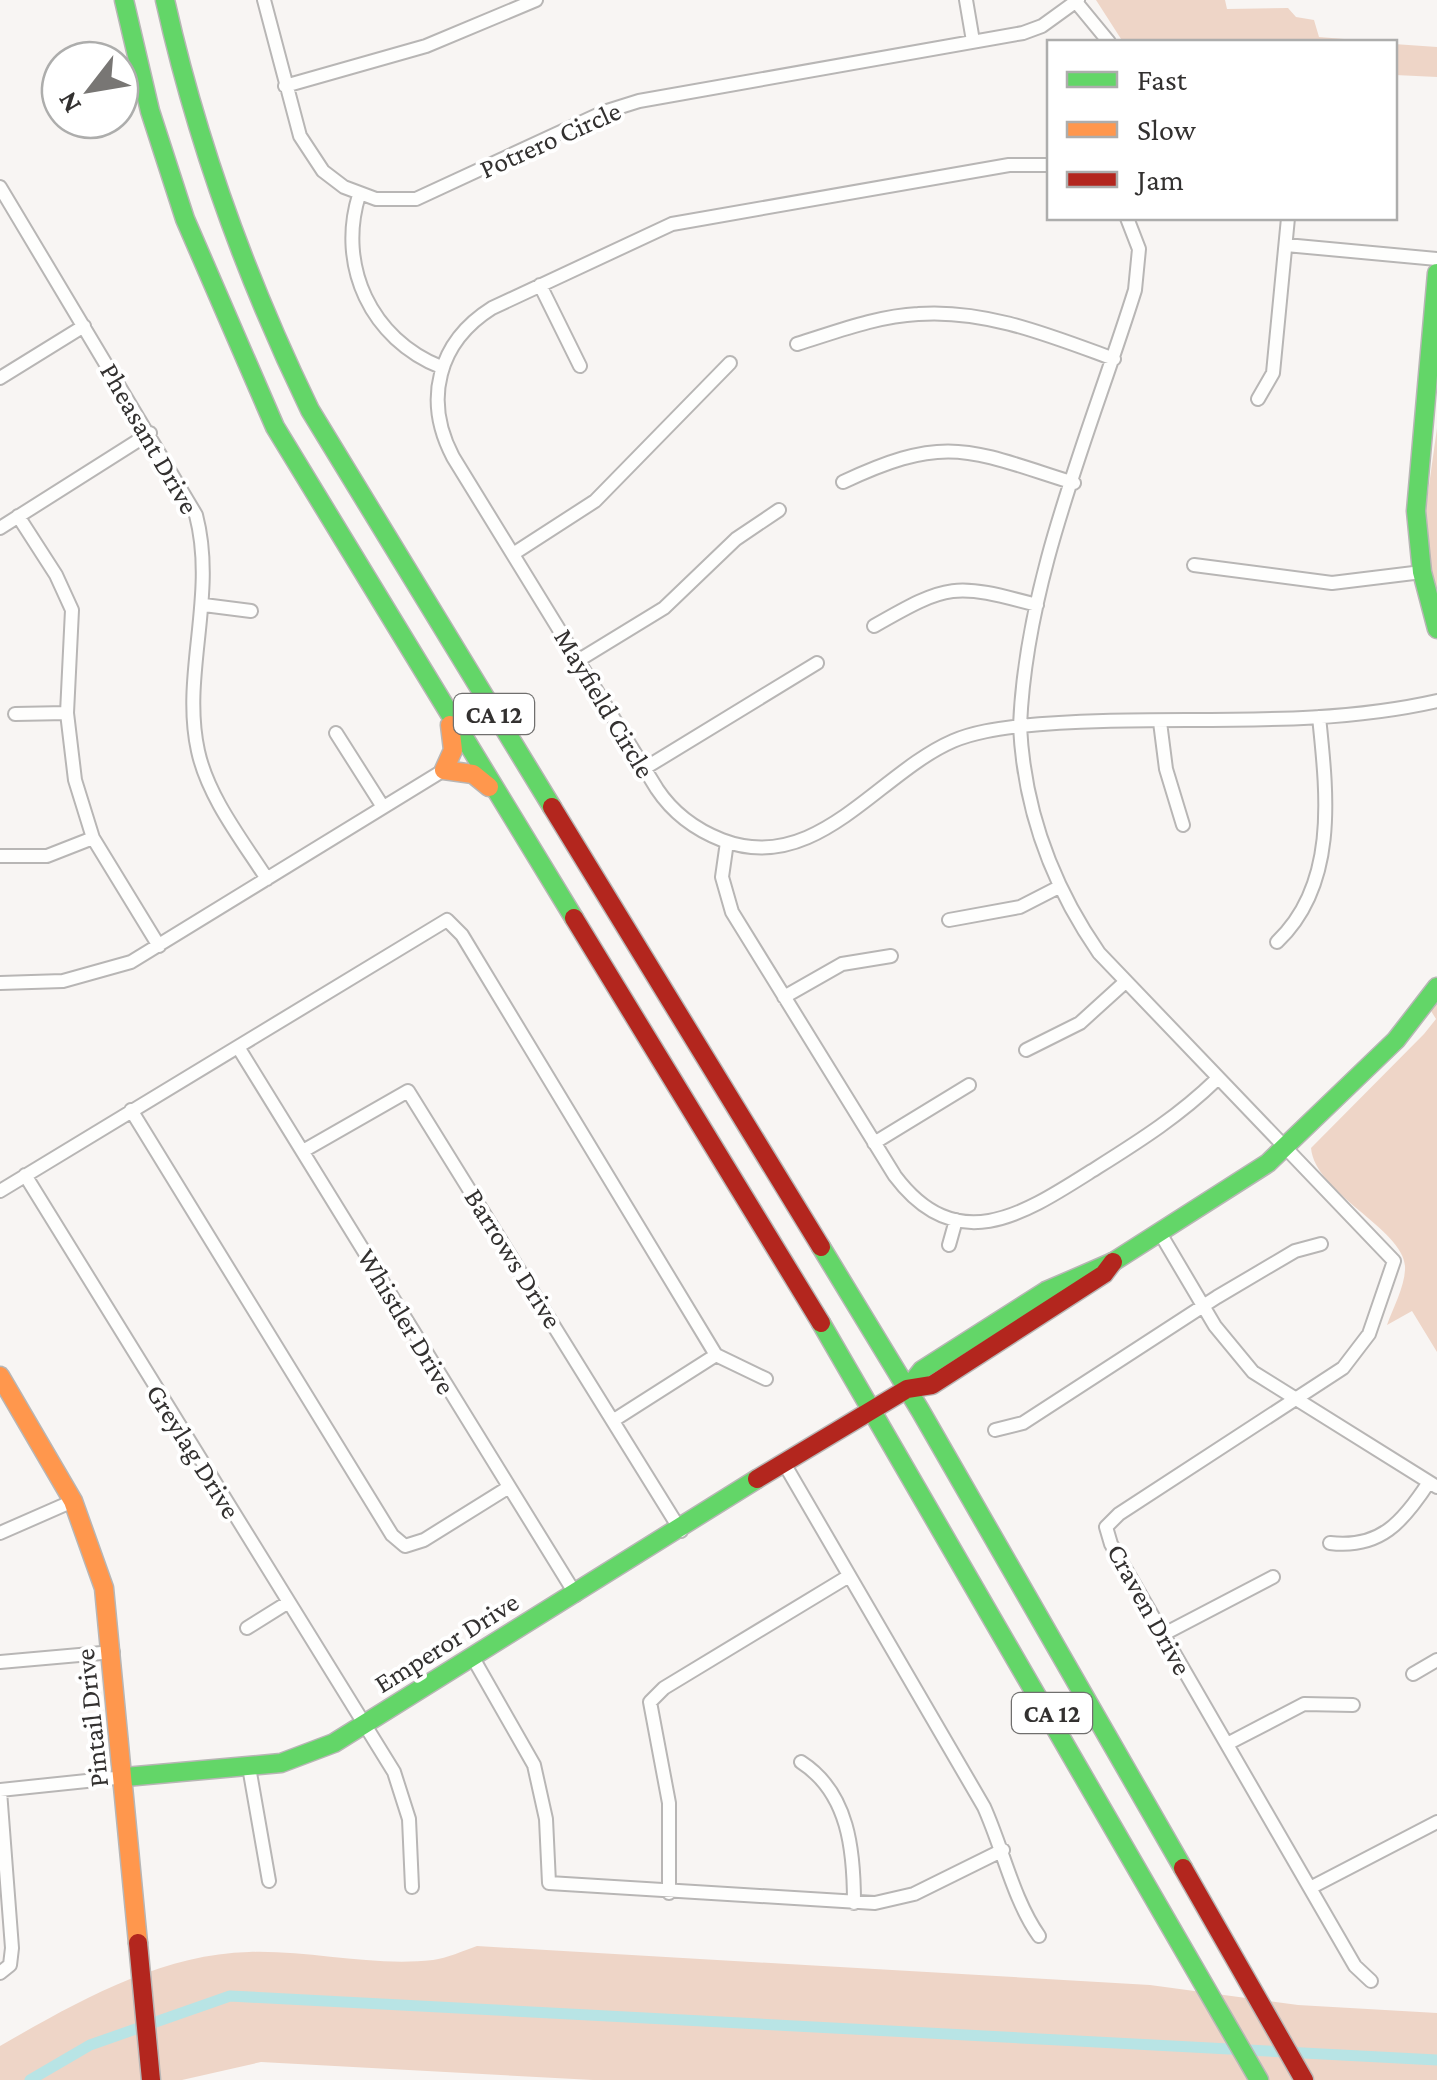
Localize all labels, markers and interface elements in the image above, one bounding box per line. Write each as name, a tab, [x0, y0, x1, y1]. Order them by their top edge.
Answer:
north arrow	[40, 40, 140, 140]
legend	[1047, 40, 1397, 220]
text: Fast	[1137, 63, 1188, 96]
text: N	[51, 86, 87, 119]
street label: Potrero Circle	[475, 95, 626, 184]
text: Slow	[1137, 113, 1197, 146]
text: Jam	[1134, 163, 1184, 196]
street label: Pheasant Drive	[94, 357, 205, 519]
street label: Mayfield Circle	[548, 623, 661, 783]
road number: CA 12	[454, 694, 534, 734]
street label: Barrows Drive	[458, 1183, 569, 1334]
street label: Whistler Drive	[351, 1243, 462, 1400]
street label: Greylag Drive	[140, 1379, 247, 1524]
street label: Craven Drive	[1101, 1538, 1198, 1680]
street label: Emperor Drive	[368, 1586, 524, 1699]
street label: Pintail Drive	[69, 1647, 114, 1789]
road number: CA 12	[1012, 1693, 1092, 1733]

